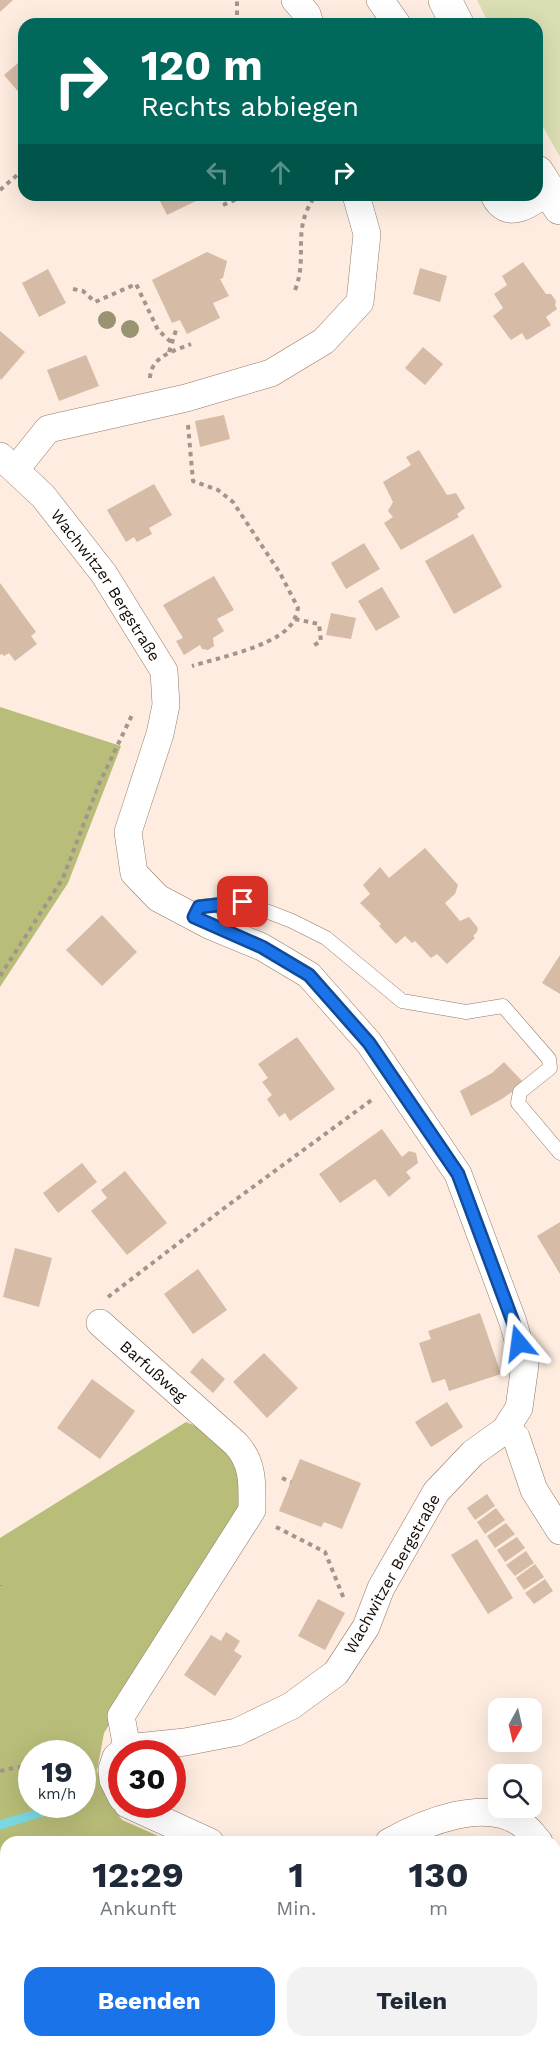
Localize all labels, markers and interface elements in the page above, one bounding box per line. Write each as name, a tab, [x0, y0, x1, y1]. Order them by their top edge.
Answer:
text: 120 m	[141, 41, 263, 90]
icon: right	[42, 42, 120, 120]
text: Rechts abbiegen	[141, 91, 359, 123]
icon: left	[201, 156, 234, 189]
icon: ahead	[264, 156, 297, 189]
icon: right	[327, 156, 360, 189]
street label: Wachwitzer Bergstraße	[47, 505, 165, 664]
pin	[217, 876, 268, 927]
icon: arrive	[226, 885, 259, 918]
position arrow	[487, 1311, 551, 1375]
street label: Barfußweg	[117, 1336, 191, 1406]
street label: Wachwitzer Bergstraße	[340, 1491, 444, 1657]
north arrow	[488, 1698, 542, 1752]
map controls	[488, 1698, 542, 1818]
speed limit sign: 30	[108, 1740, 186, 1818]
text: 19	[41, 1754, 73, 1789]
button: search	[488, 1764, 542, 1818]
text: km/h	[38, 1785, 76, 1803]
text: 12:29	[92, 1854, 184, 1896]
text: 1	[288, 1854, 304, 1896]
text: 130	[409, 1854, 469, 1896]
text: Ankunft	[100, 1896, 176, 1920]
text: Min.	[276, 1896, 316, 1920]
text: m	[429, 1896, 448, 1920]
button: Beenden	[24, 1967, 275, 2036]
button: Teilen	[287, 1967, 537, 2036]

